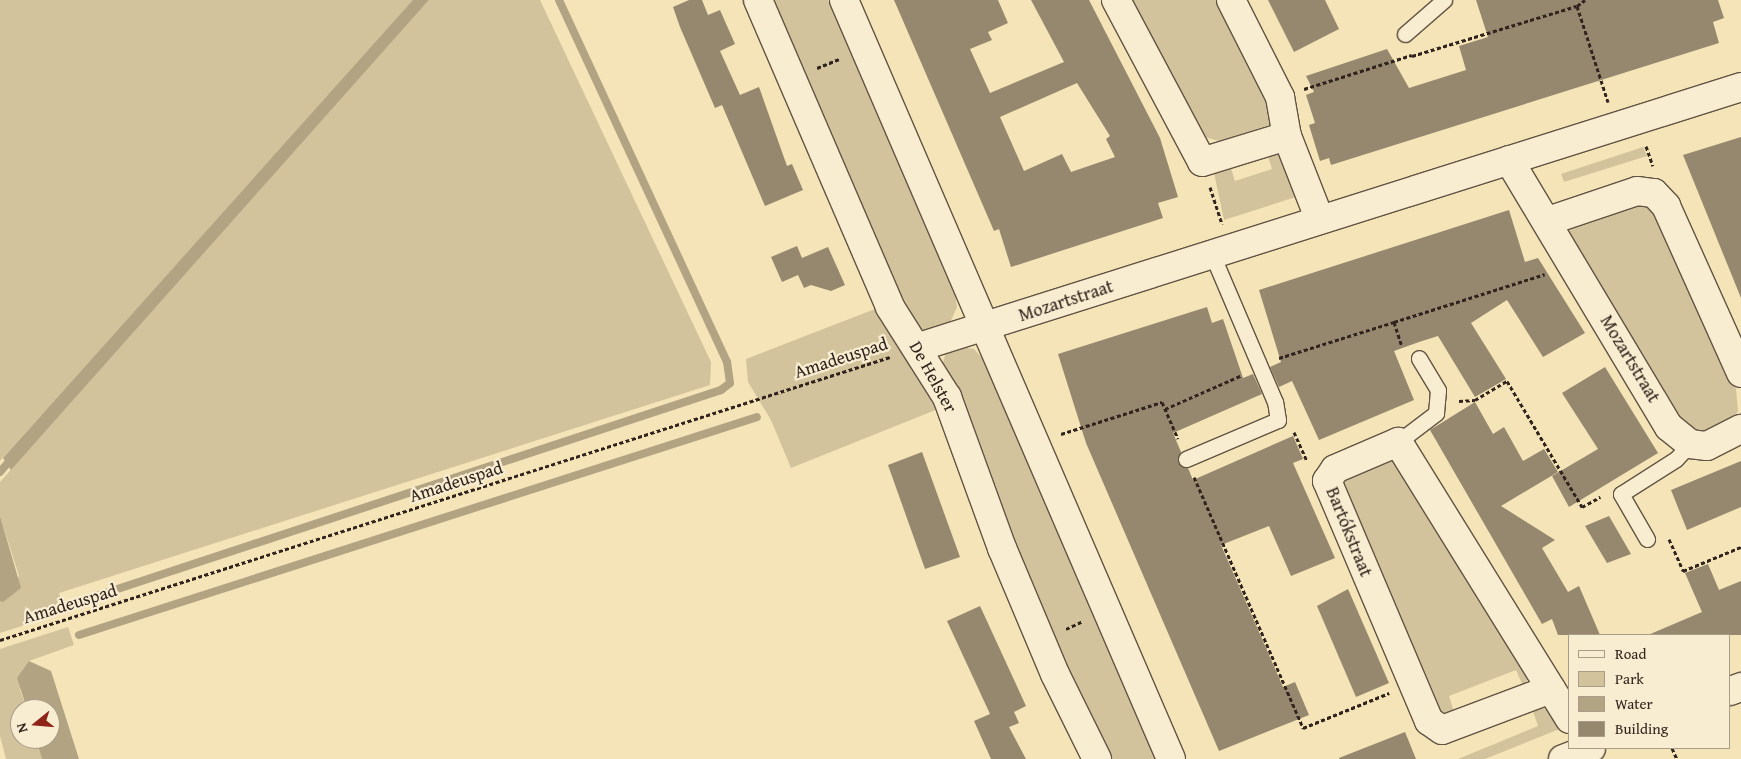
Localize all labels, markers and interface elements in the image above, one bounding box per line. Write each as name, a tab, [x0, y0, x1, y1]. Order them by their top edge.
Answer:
street label: Mozartstraat	[1016, 276, 1116, 326]
street label: Mozartstraat	[1595, 311, 1665, 407]
street label: Amadeuspad	[792, 333, 890, 383]
street label: De Helster	[905, 338, 961, 416]
street label: Amadeuspad	[407, 457, 505, 507]
street label: Bartókstraat	[1321, 484, 1377, 580]
street label: Amadeuspad	[21, 580, 119, 628]
legend	[1568, 634, 1731, 749]
text: Road	[1615, 643, 1646, 664]
text: Park	[1615, 668, 1644, 689]
text: Water	[1615, 693, 1653, 714]
north arrow	[10, 699, 60, 749]
text: Building	[1615, 718, 1668, 739]
text: N	[11, 721, 33, 735]

